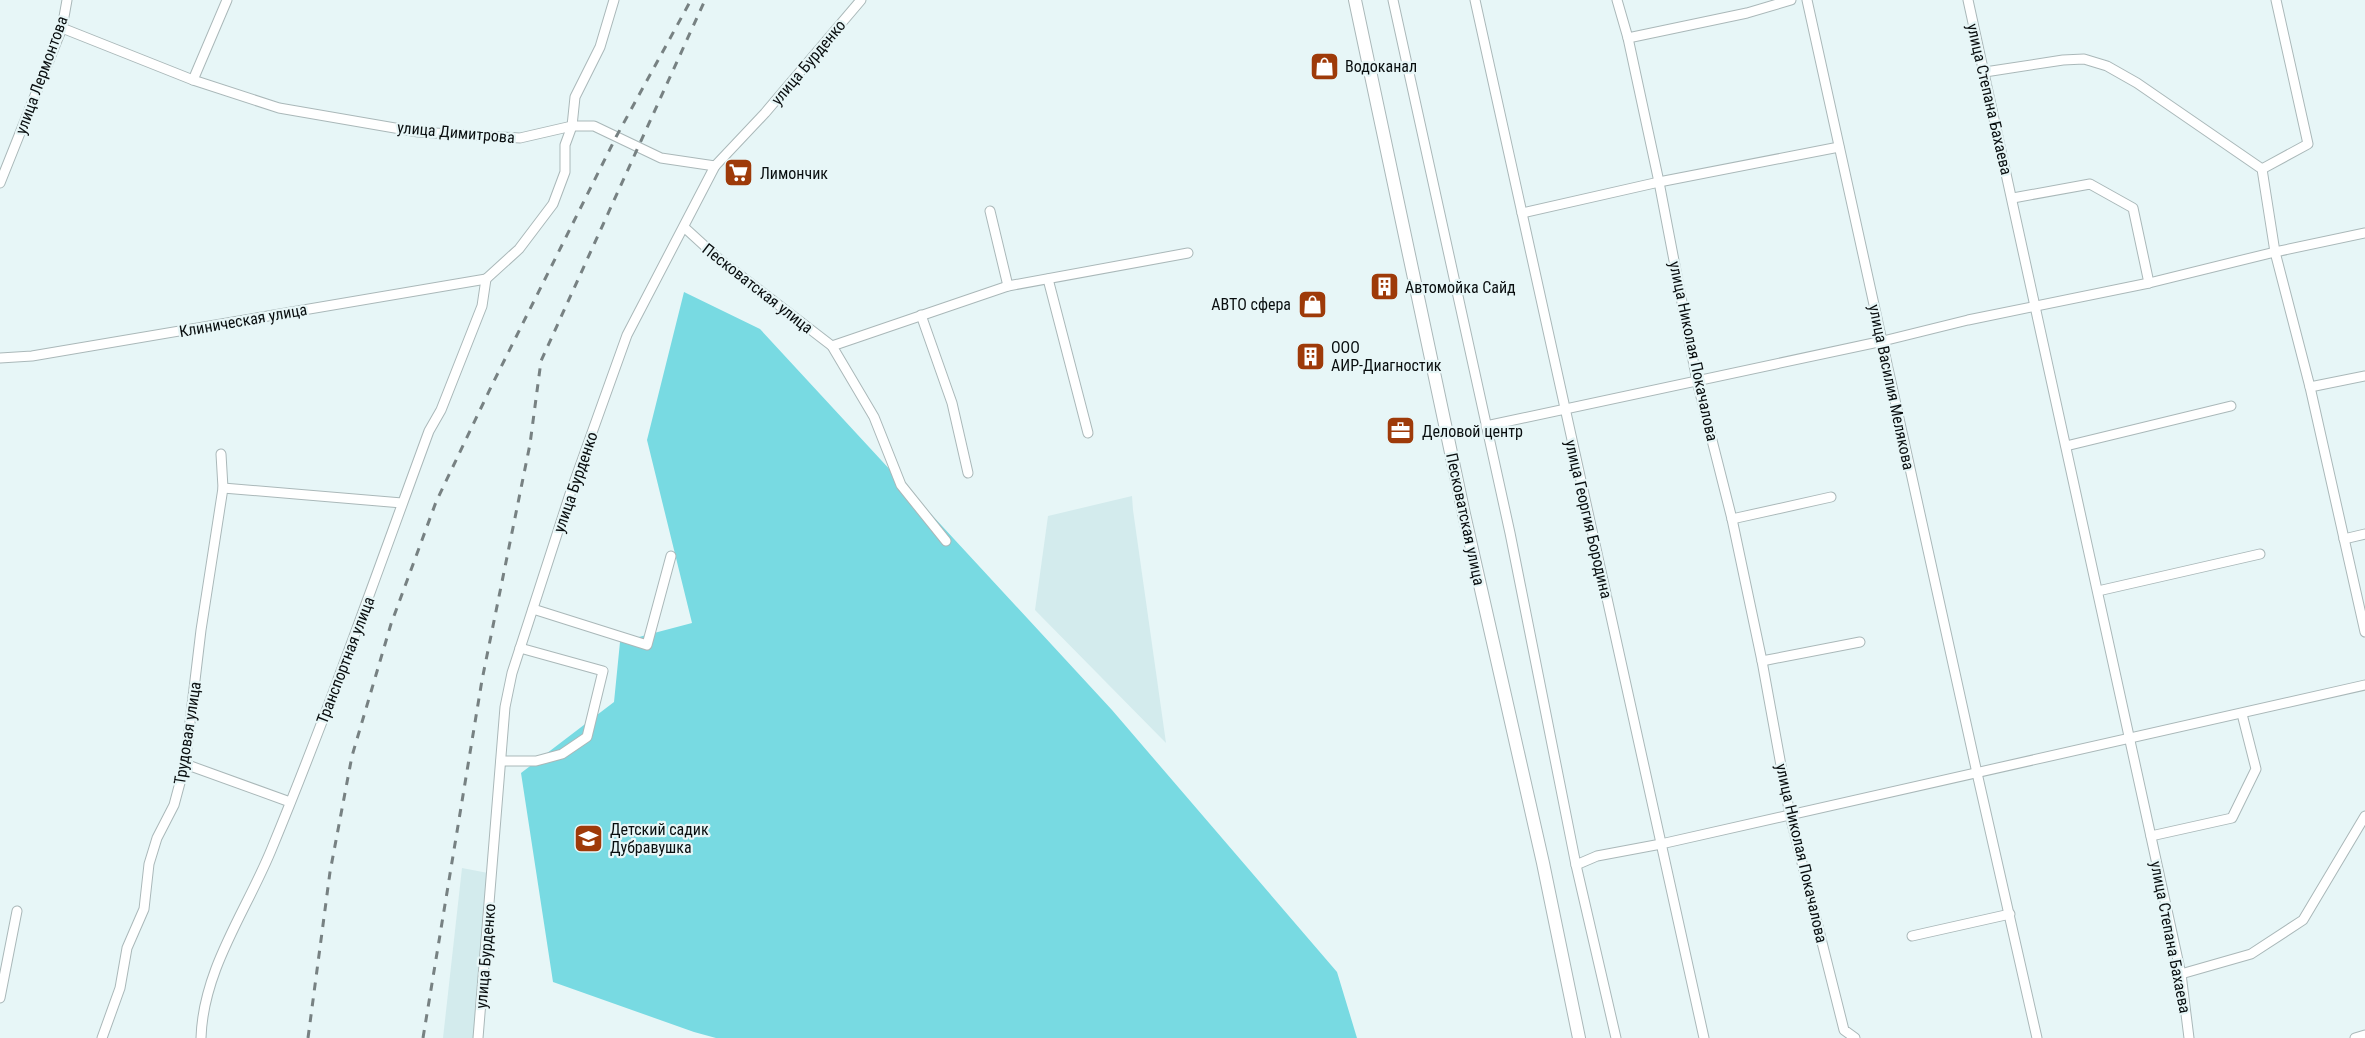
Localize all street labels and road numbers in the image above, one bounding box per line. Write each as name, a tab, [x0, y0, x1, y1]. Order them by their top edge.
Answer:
street label: улица Лермонтова	[11, 13, 72, 137]
street label: улица Бурденко	[767, 16, 850, 109]
street label: улица Степана Бахаева	[1963, 22, 2016, 177]
street label: улица Димитрова	[396, 118, 516, 147]
street label: Песковатская улица	[699, 239, 817, 337]
street label: улица Николая Покачалова	[1665, 259, 1722, 443]
street label: Клиническая улица	[178, 300, 309, 341]
street label: улица Василия Мелякова	[1865, 303, 1918, 472]
street label: улица Бурденко	[549, 429, 602, 535]
street label: улица Георгия Бородина	[1561, 438, 1616, 600]
street label: Песковатская улица	[1442, 451, 1489, 587]
street label: Транспортная улица	[312, 594, 378, 726]
street label: Трудовая улица	[170, 680, 205, 786]
street label: улица Николая Покачалова	[1772, 761, 1831, 945]
street label: улица Степана Бахаева	[2146, 859, 2195, 1015]
street label: улица Бурденко	[471, 903, 500, 1009]

